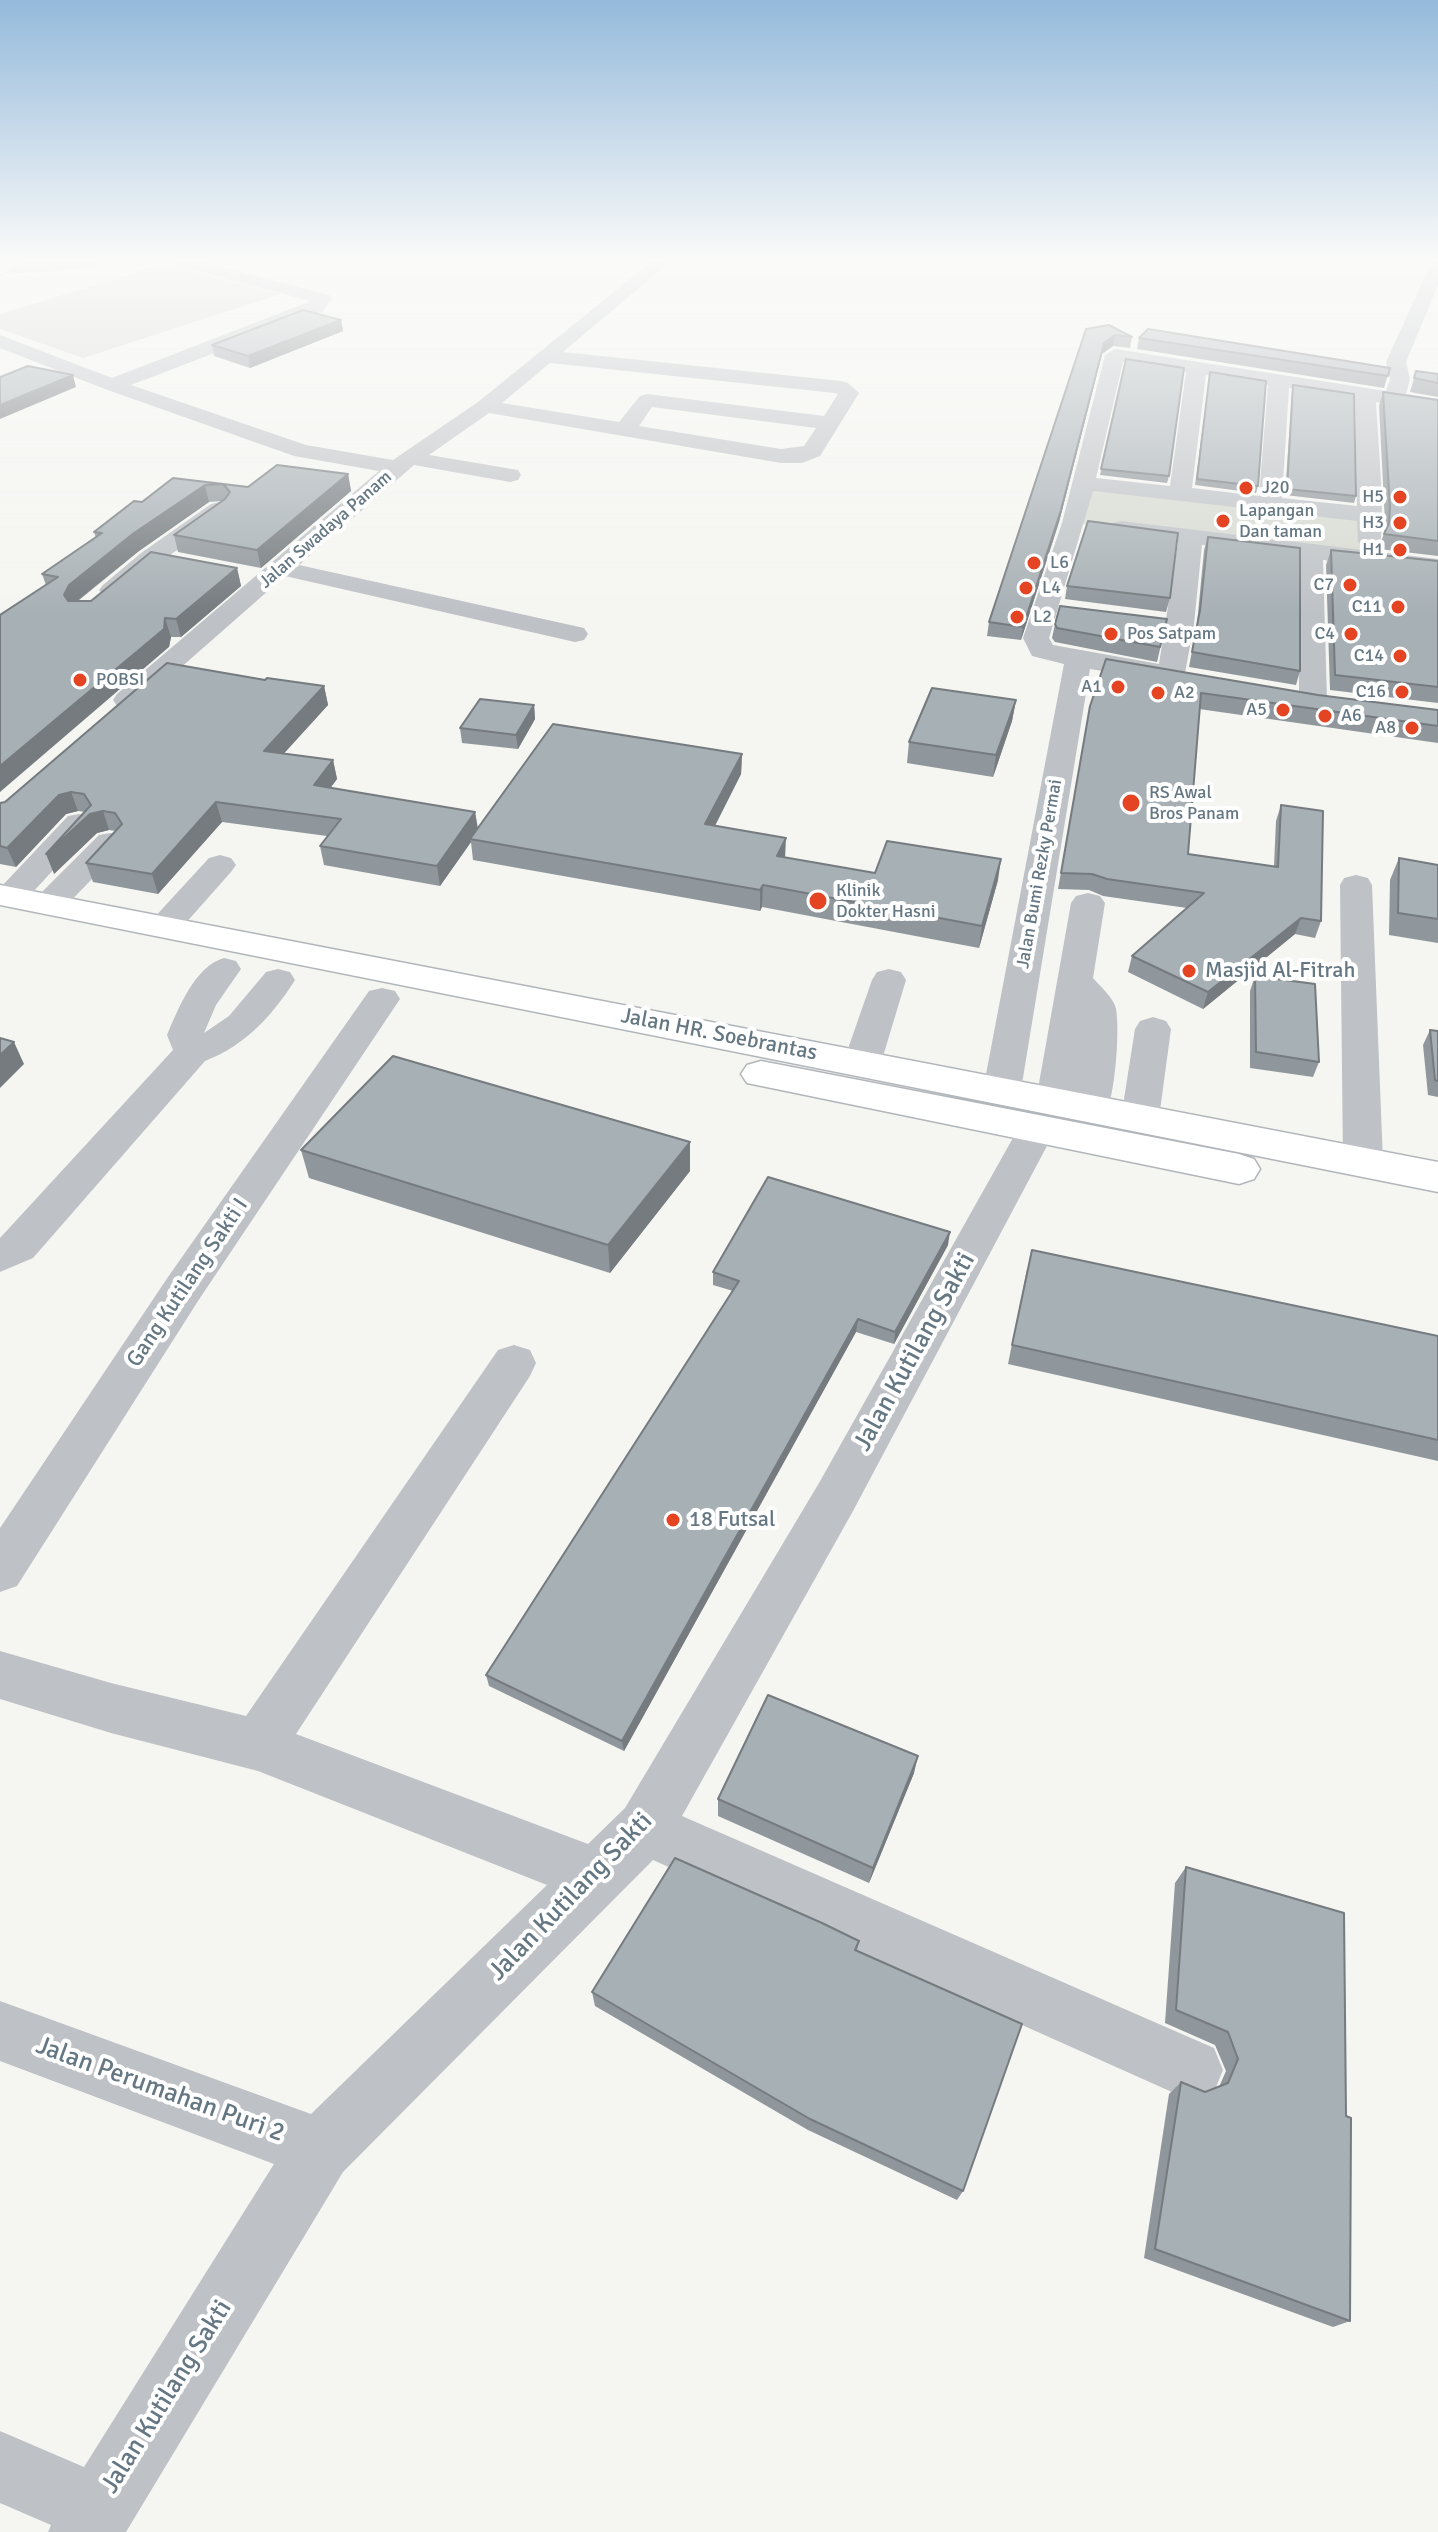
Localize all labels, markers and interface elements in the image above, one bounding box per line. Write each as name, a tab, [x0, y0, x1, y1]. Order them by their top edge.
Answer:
street label: Jalan Swadaya Panam	[255, 467, 397, 593]
place label: J20	[1262, 477, 1290, 499]
marker: J20	[1237, 479, 1255, 497]
place label: H5	[1362, 486, 1384, 508]
marker: H5	[1391, 488, 1409, 506]
place label: Lapangan Dan taman	[1239, 500, 1322, 542]
marker: Lapangan Dan taman	[1214, 512, 1232, 530]
place label: H3	[1362, 512, 1384, 534]
marker: H3	[1391, 514, 1409, 532]
place label: H1	[1362, 539, 1384, 561]
marker: H1	[1391, 541, 1409, 559]
place label: L6	[1050, 552, 1069, 574]
marker: L6	[1025, 554, 1043, 572]
place label: C7	[1313, 574, 1334, 596]
marker: C7	[1341, 576, 1359, 594]
place label: L4	[1042, 577, 1061, 599]
marker: L4	[1017, 579, 1035, 597]
place label: C11	[1352, 596, 1382, 618]
marker: C11	[1389, 598, 1407, 616]
place label: L2	[1033, 606, 1052, 628]
marker: L2	[1008, 608, 1026, 626]
place label: Pos Satpam	[1127, 623, 1216, 645]
place label: C4	[1314, 623, 1335, 645]
marker: Pos Satpam	[1102, 625, 1120, 643]
marker: C4	[1342, 625, 1360, 643]
place label: C14	[1354, 645, 1384, 667]
marker: C14	[1391, 647, 1409, 665]
place label: POBSI	[96, 669, 144, 691]
marker: POBSI	[71, 671, 89, 689]
place label: A1	[1081, 676, 1102, 698]
marker: A1	[1109, 678, 1127, 696]
place label: C16	[1356, 681, 1386, 703]
place label: A2	[1174, 682, 1195, 704]
marker: C16	[1393, 683, 1411, 701]
marker: A2	[1149, 684, 1167, 702]
place label: A5	[1246, 699, 1267, 721]
marker: A5	[1274, 701, 1292, 719]
place label: A6	[1341, 705, 1362, 727]
marker: A6	[1316, 707, 1334, 725]
place label: A8	[1375, 717, 1396, 739]
marker: A8	[1403, 719, 1421, 737]
street label: Jalan Bumi Rezky Permai	[1013, 778, 1067, 970]
place label: RS Awal Bros Panam	[1149, 782, 1239, 824]
marker: RS Awal Bros Panam	[1120, 792, 1142, 814]
place label: Klinik Dokter Hasni	[836, 880, 936, 922]
marker: Klinik Dokter Hasni	[807, 890, 829, 912]
place label: Masjid Al-Fitrah	[1205, 958, 1355, 984]
marker: Masjid Al-Fitrah	[1180, 962, 1198, 980]
street label: Jalan HR. Soebrantas	[619, 1003, 819, 1067]
street label: Gang Kutilang Sakti I	[122, 1194, 254, 1372]
street label: Jalan Kutilang Sakti	[848, 1247, 982, 1457]
place label: 18 Futsal	[689, 1507, 775, 1533]
marker: 18 Futsal	[664, 1511, 682, 1529]
street label: Jalan Kutilang Sakti	[483, 1806, 659, 1988]
street label: Jalan Perumahan Puri 2	[31, 2030, 289, 2150]
street label: Jalan Kutilang Sakti	[95, 2295, 239, 2499]

